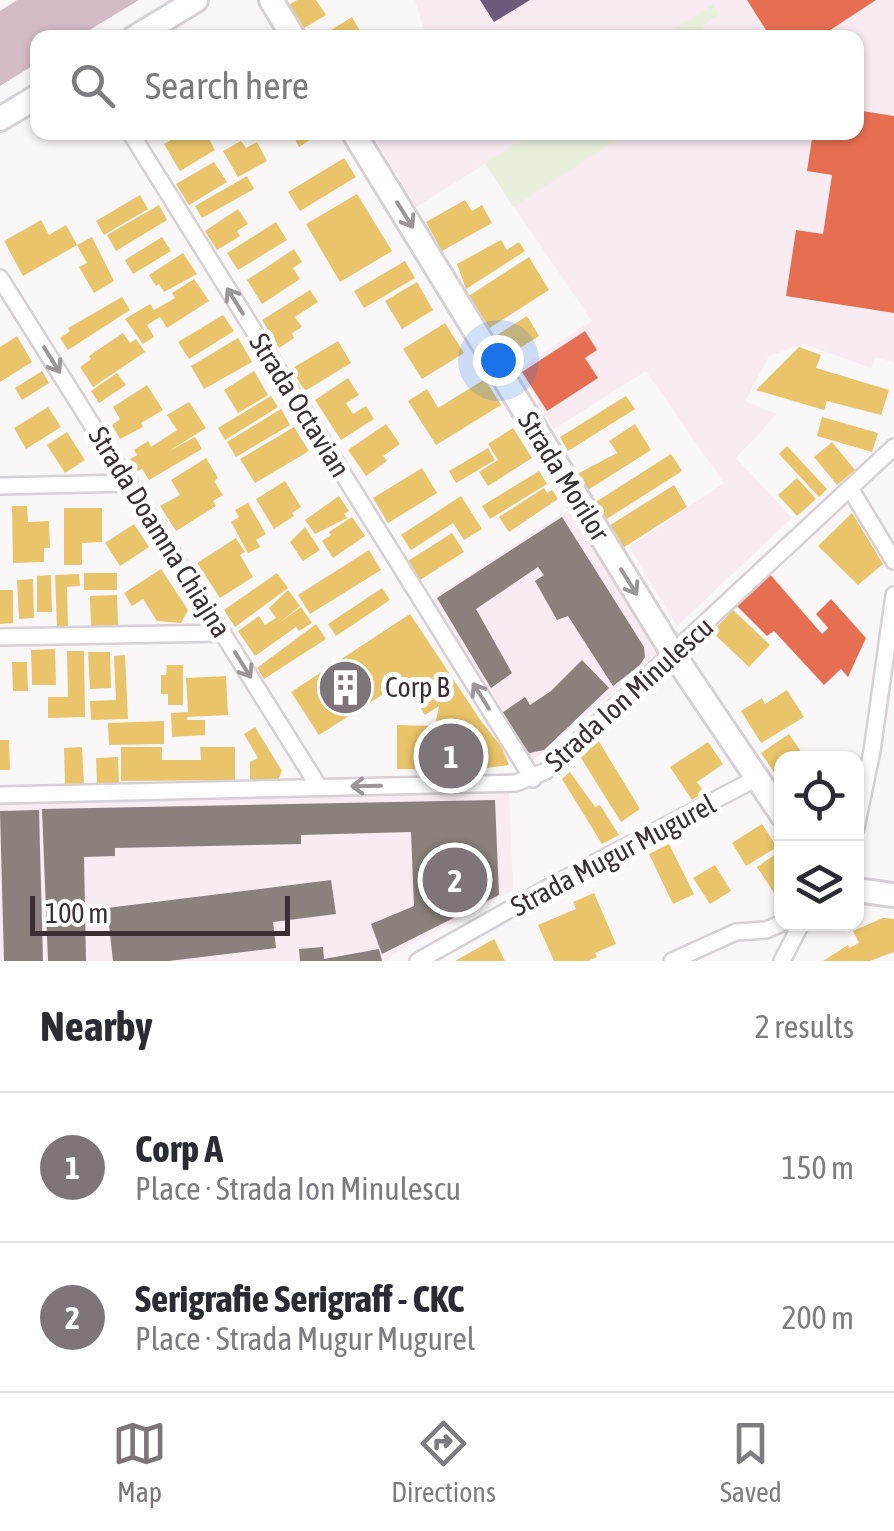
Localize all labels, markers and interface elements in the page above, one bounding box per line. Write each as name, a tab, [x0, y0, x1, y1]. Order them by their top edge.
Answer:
search box	[30, 30, 864, 140]
icon: search	[65, 58, 120, 113]
text: Search here	[145, 64, 309, 107]
one-way arrow	[395, 201, 415, 229]
one-way arrow	[225, 287, 246, 316]
street label: Strada Octavian	[243, 327, 357, 483]
your location	[473, 335, 524, 386]
one-way arrow	[42, 345, 62, 374]
street label: Strada Morilor	[512, 406, 617, 547]
street label: Strada Doamna Chiajna	[82, 421, 238, 643]
one-way arrow	[619, 567, 640, 596]
street label: Strada Ion Minulescu	[539, 610, 719, 778]
one-way arrow	[233, 650, 253, 679]
building icon: Corp B	[316, 657, 376, 717]
place label: Corp B	[385, 671, 449, 703]
one-way arrow	[471, 682, 491, 711]
pin: 1	[418, 718, 484, 794]
map controls	[774, 751, 864, 931]
button: locate	[774, 751, 864, 841]
one-way arrow	[350, 776, 382, 796]
street label: Strada Mugur Mugurel	[505, 787, 721, 922]
button: layers	[774, 841, 864, 931]
pin: 2	[422, 842, 488, 918]
scale bar	[30, 891, 290, 936]
text: 100 m	[45, 897, 108, 929]
text: Nearby	[40, 1002, 153, 1050]
text: 2 results	[755, 1008, 854, 1045]
text: Corp A	[135, 1127, 223, 1170]
text: 1	[65, 1149, 80, 1186]
text: 150 m	[781, 1149, 854, 1186]
text: Place · Strada Ion Minulescu	[135, 1170, 461, 1207]
text: Serigrafie Serigraff - CKC	[135, 1277, 464, 1320]
text: 2	[65, 1299, 80, 1336]
text: 200 m	[781, 1299, 854, 1336]
text: Place · Strada Mugur Mugurel	[135, 1320, 475, 1357]
tab: Map	[112, 1416, 167, 1508]
tab: Directions	[391, 1416, 496, 1508]
tab: Saved	[720, 1416, 782, 1508]

